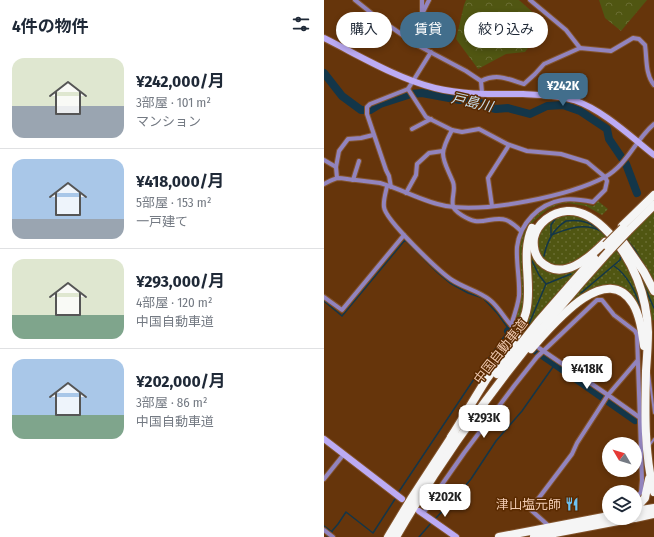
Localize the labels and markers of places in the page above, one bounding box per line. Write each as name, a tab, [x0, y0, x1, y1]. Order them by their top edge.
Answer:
pin: ¥242K	[535, 73, 591, 107]
pin: ¥418K	[559, 356, 615, 390]
pin: ¥293K	[456, 405, 512, 439]
pin: ¥202K	[417, 484, 473, 518]
restaurant icon: 津山塩元師	[564, 496, 580, 512]
place label: 津山塩元師	[496, 497, 561, 512]

